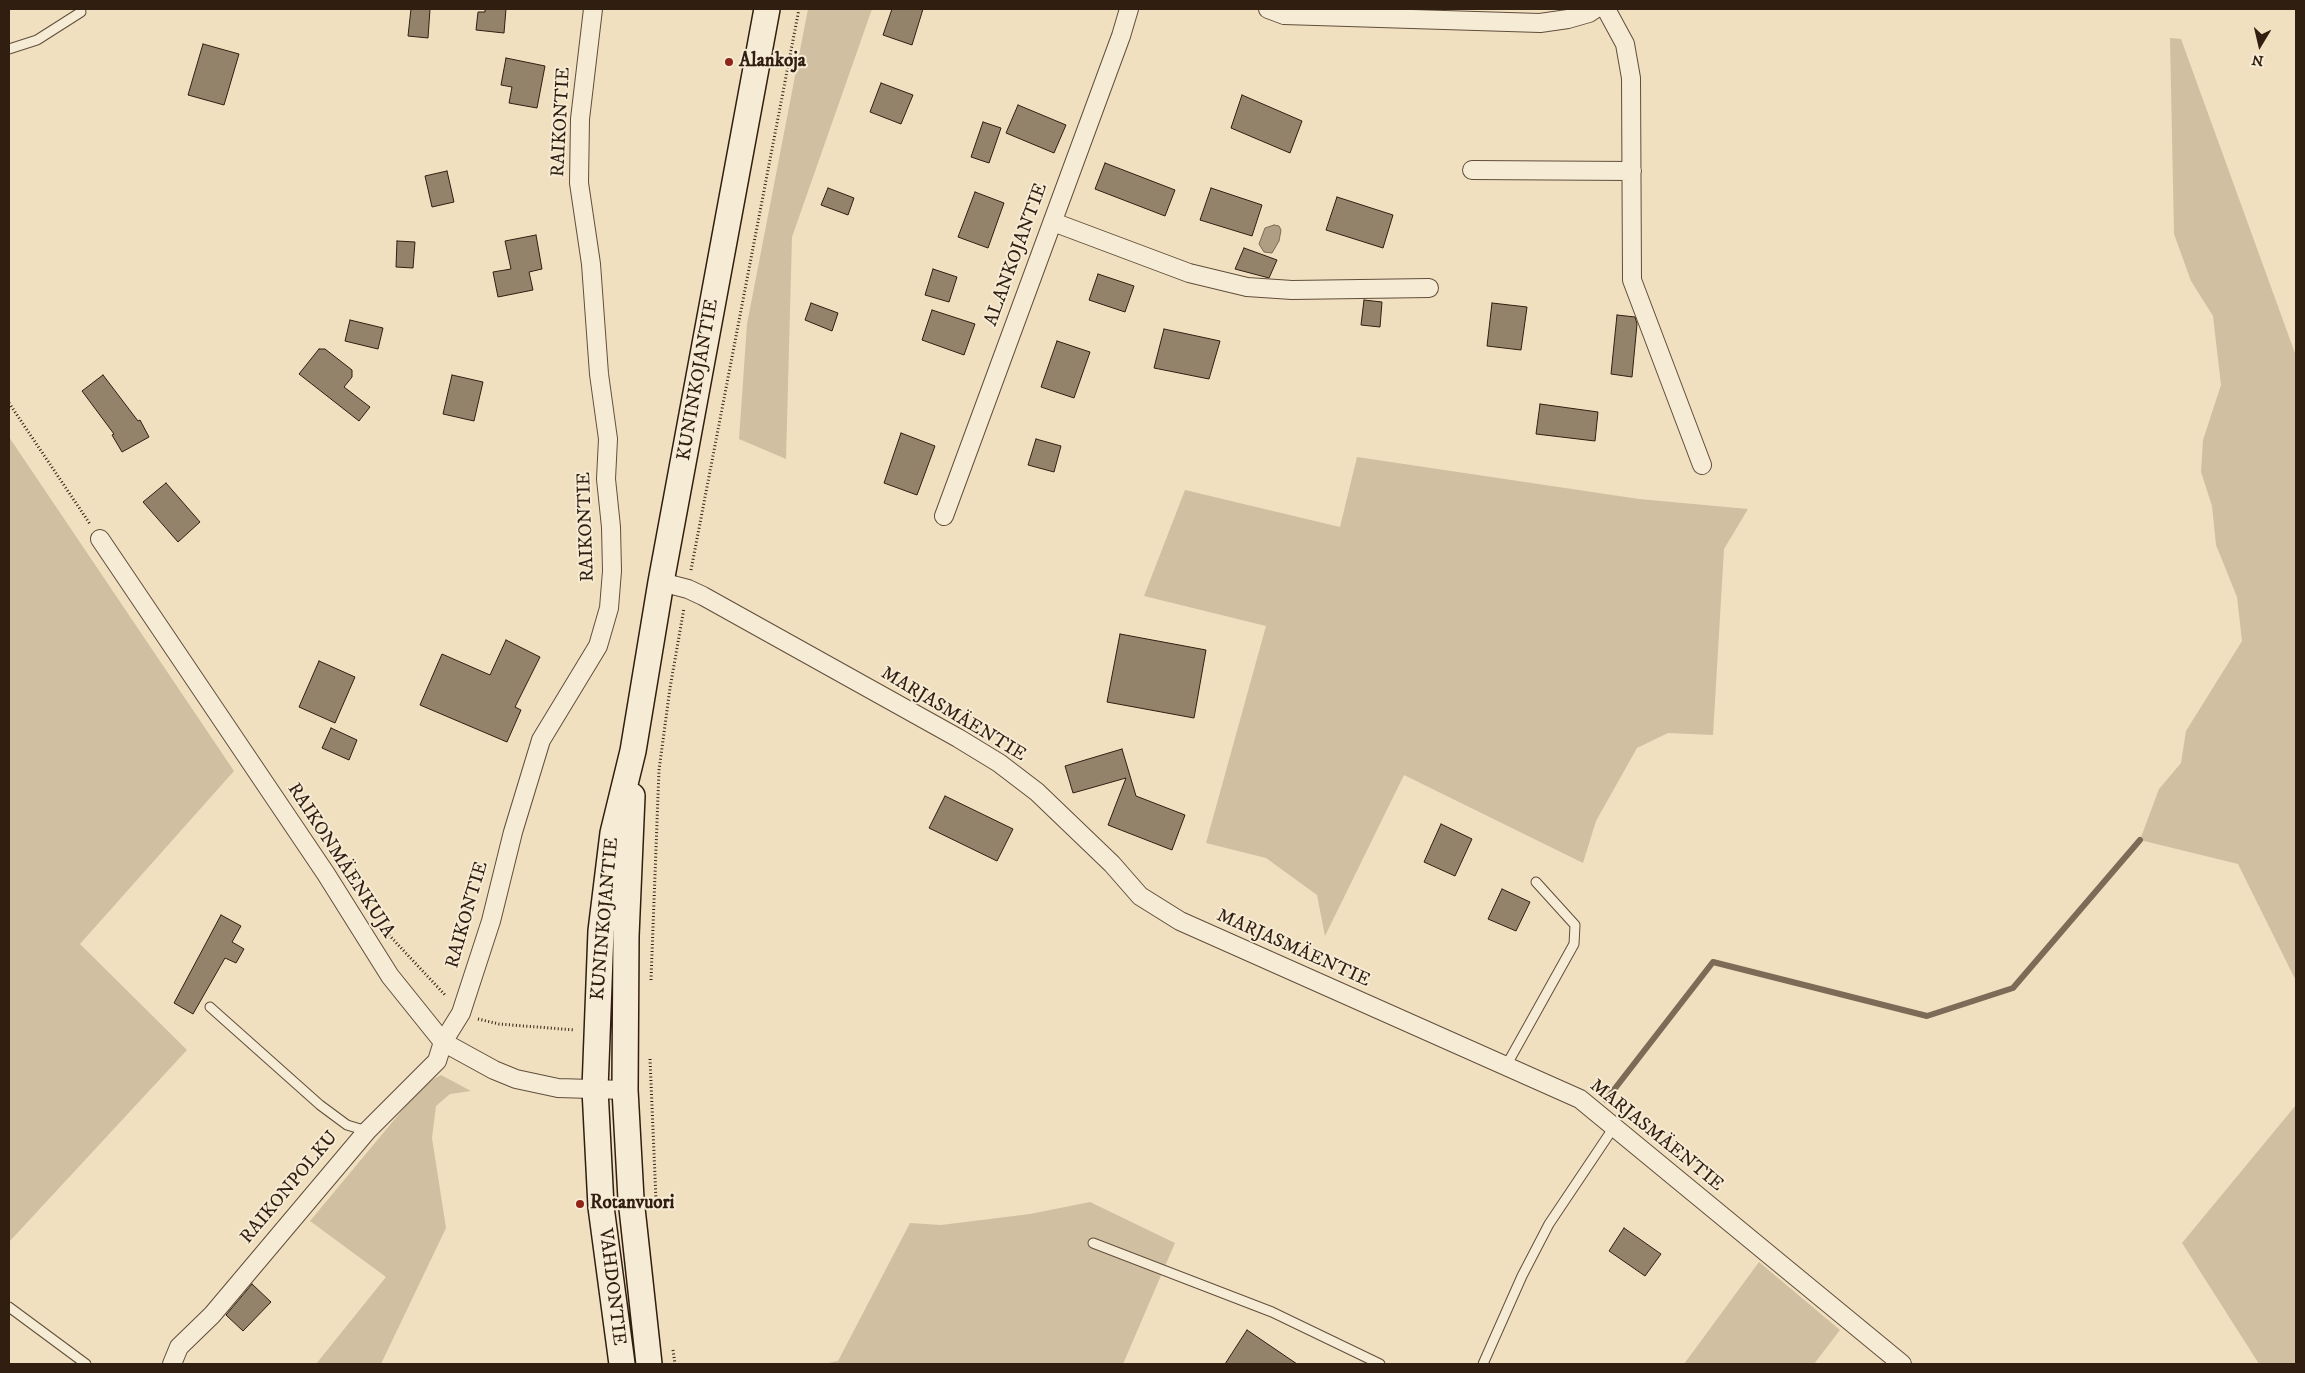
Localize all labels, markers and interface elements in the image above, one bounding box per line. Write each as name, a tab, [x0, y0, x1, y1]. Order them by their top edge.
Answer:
north arrow	[2235, 20, 2285, 70]
text: N	[2251, 50, 2265, 70]
place label: Alankoja	[739, 51, 806, 73]
marker: Alankoja	[723, 56, 735, 68]
street label: RAIKONTIE	[548, 66, 576, 178]
street label: ALANKOJANTIE	[981, 180, 1053, 330]
street label: KUNINKOJANTIE	[674, 297, 724, 463]
street label: RAIKONTIE	[574, 472, 600, 582]
street label: MARJASMÄENTIE	[876, 663, 1030, 767]
street label: RAIKONMÄENKUJA	[281, 779, 399, 943]
street label: KUNINKOJANTIE	[588, 837, 624, 1001]
street label: RAIKONTIE	[442, 859, 494, 971]
street label: MARJASMÄENTIE	[1213, 905, 1373, 993]
street label: MARJASMÄENTIE	[1585, 1075, 1727, 1197]
street label: RAIKONPOLKU	[236, 1127, 344, 1249]
place label: Rotanvuori	[590, 1193, 674, 1215]
marker: Rotanvuori	[574, 1198, 586, 1210]
street label: VAHDONTIE	[592, 1227, 630, 1347]

